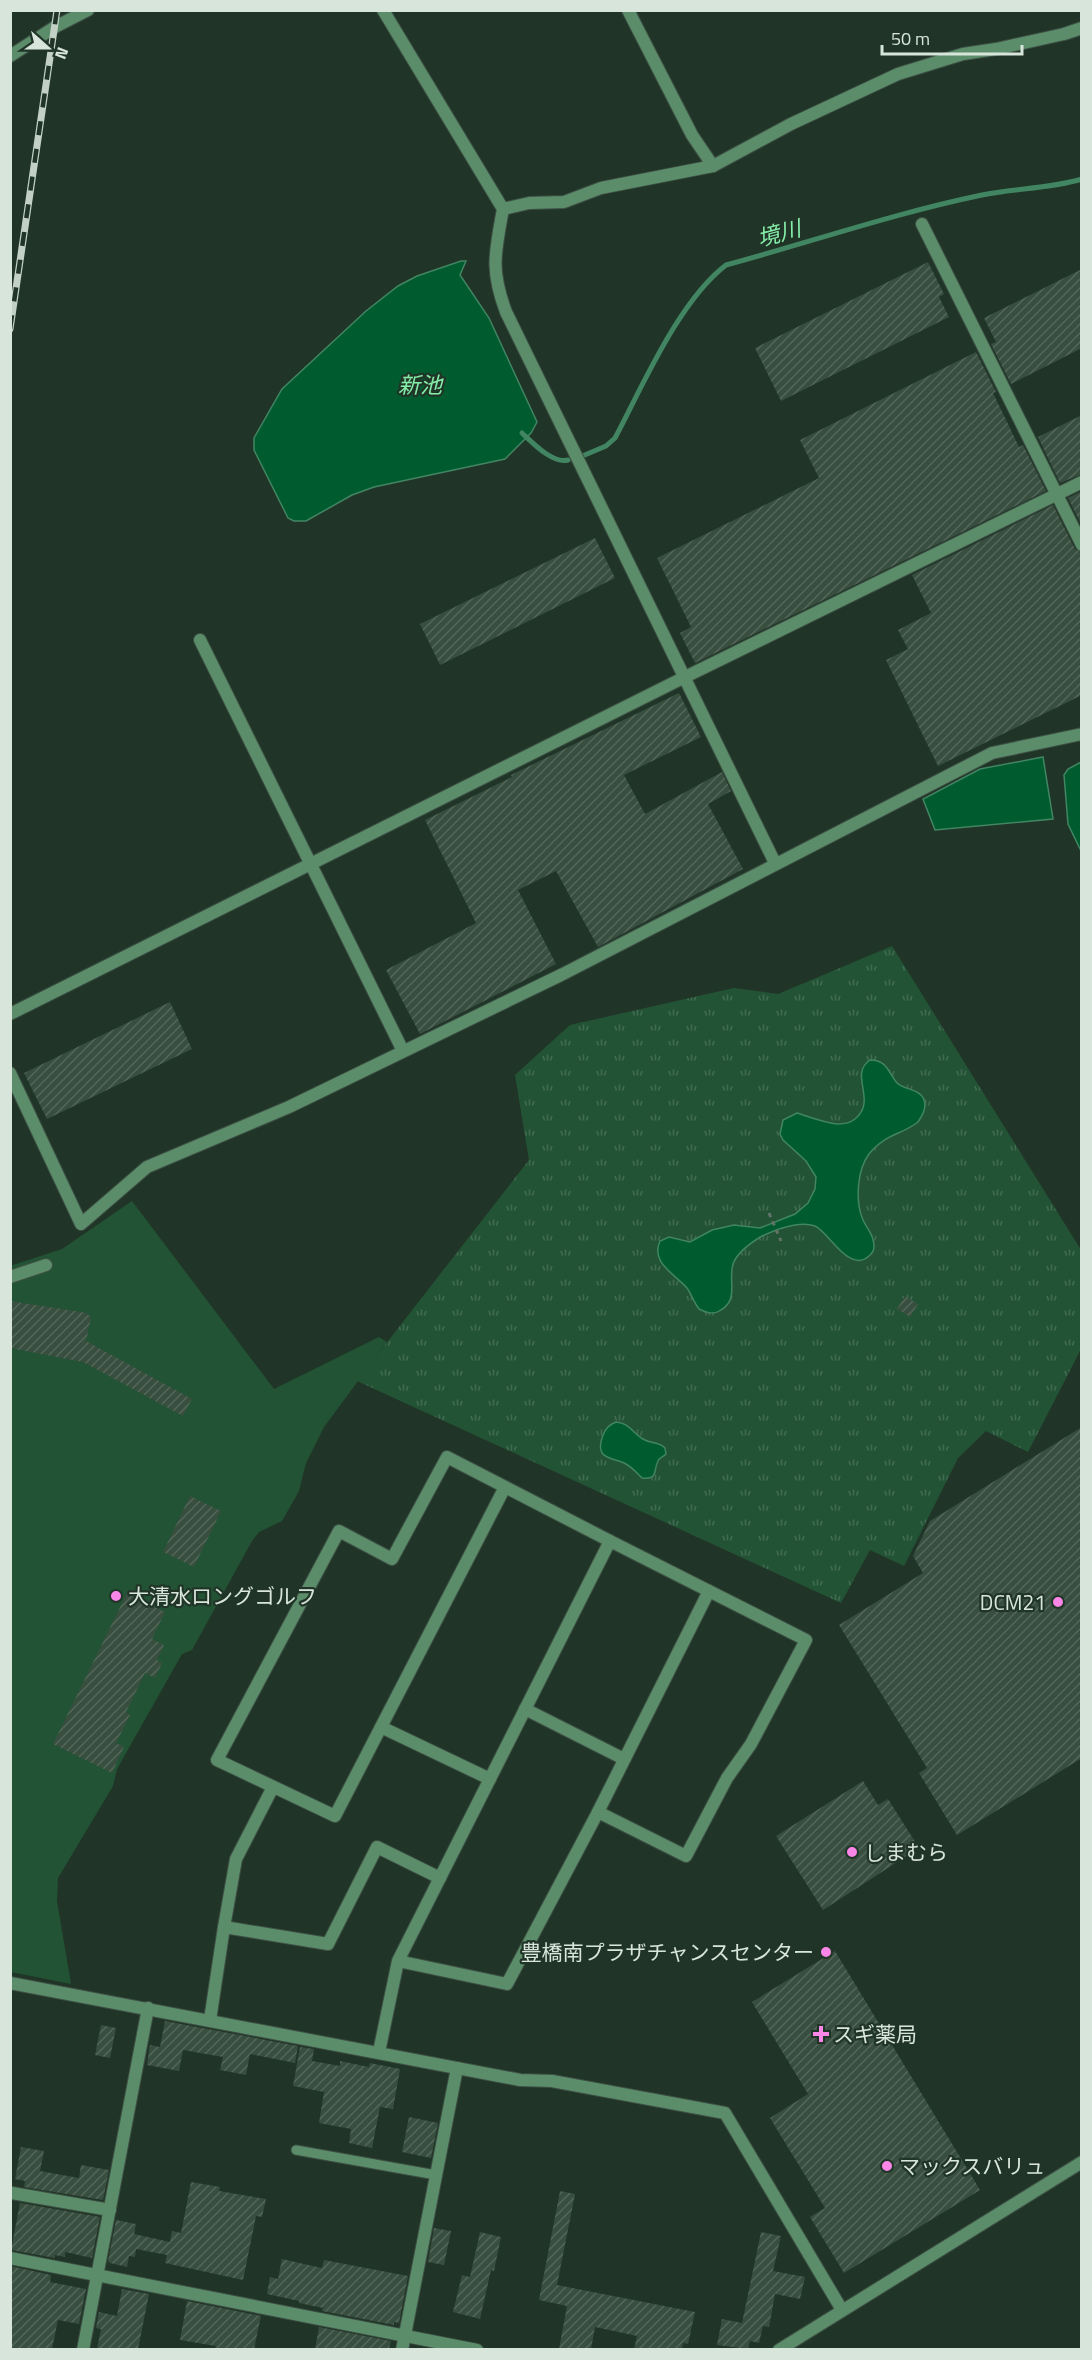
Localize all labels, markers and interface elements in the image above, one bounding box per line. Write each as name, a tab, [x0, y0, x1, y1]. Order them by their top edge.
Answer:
north arrow	[18, 18, 78, 78]
scale bar	[882, 18, 1022, 56]
text: 50 m	[891, 25, 930, 52]
text: N	[49, 44, 75, 63]
water label: 境川	[753, 210, 807, 255]
water label: 新池	[398, 368, 444, 402]
place label: 大清水ロングゴルフ	[128, 1580, 317, 1612]
place label: DCM21	[980, 1586, 1046, 1618]
marker: 大清水ロングゴルフ	[109, 1589, 123, 1603]
marker: DCM21	[1051, 1595, 1065, 1609]
place label: しまむら	[864, 1836, 948, 1868]
marker: しまむら	[845, 1845, 859, 1859]
place label: 豊橋南プラザチャンスセンター	[521, 1936, 814, 1968]
marker: 豊橋南プラザチャンスセンター	[819, 1945, 833, 1959]
place label: スギ薬局	[833, 2018, 917, 2050]
marker: スギ薬局	[814, 2027, 828, 2041]
place label: マックスバリュ	[899, 2150, 1045, 2182]
marker: マックスバリュ	[880, 2159, 894, 2173]

